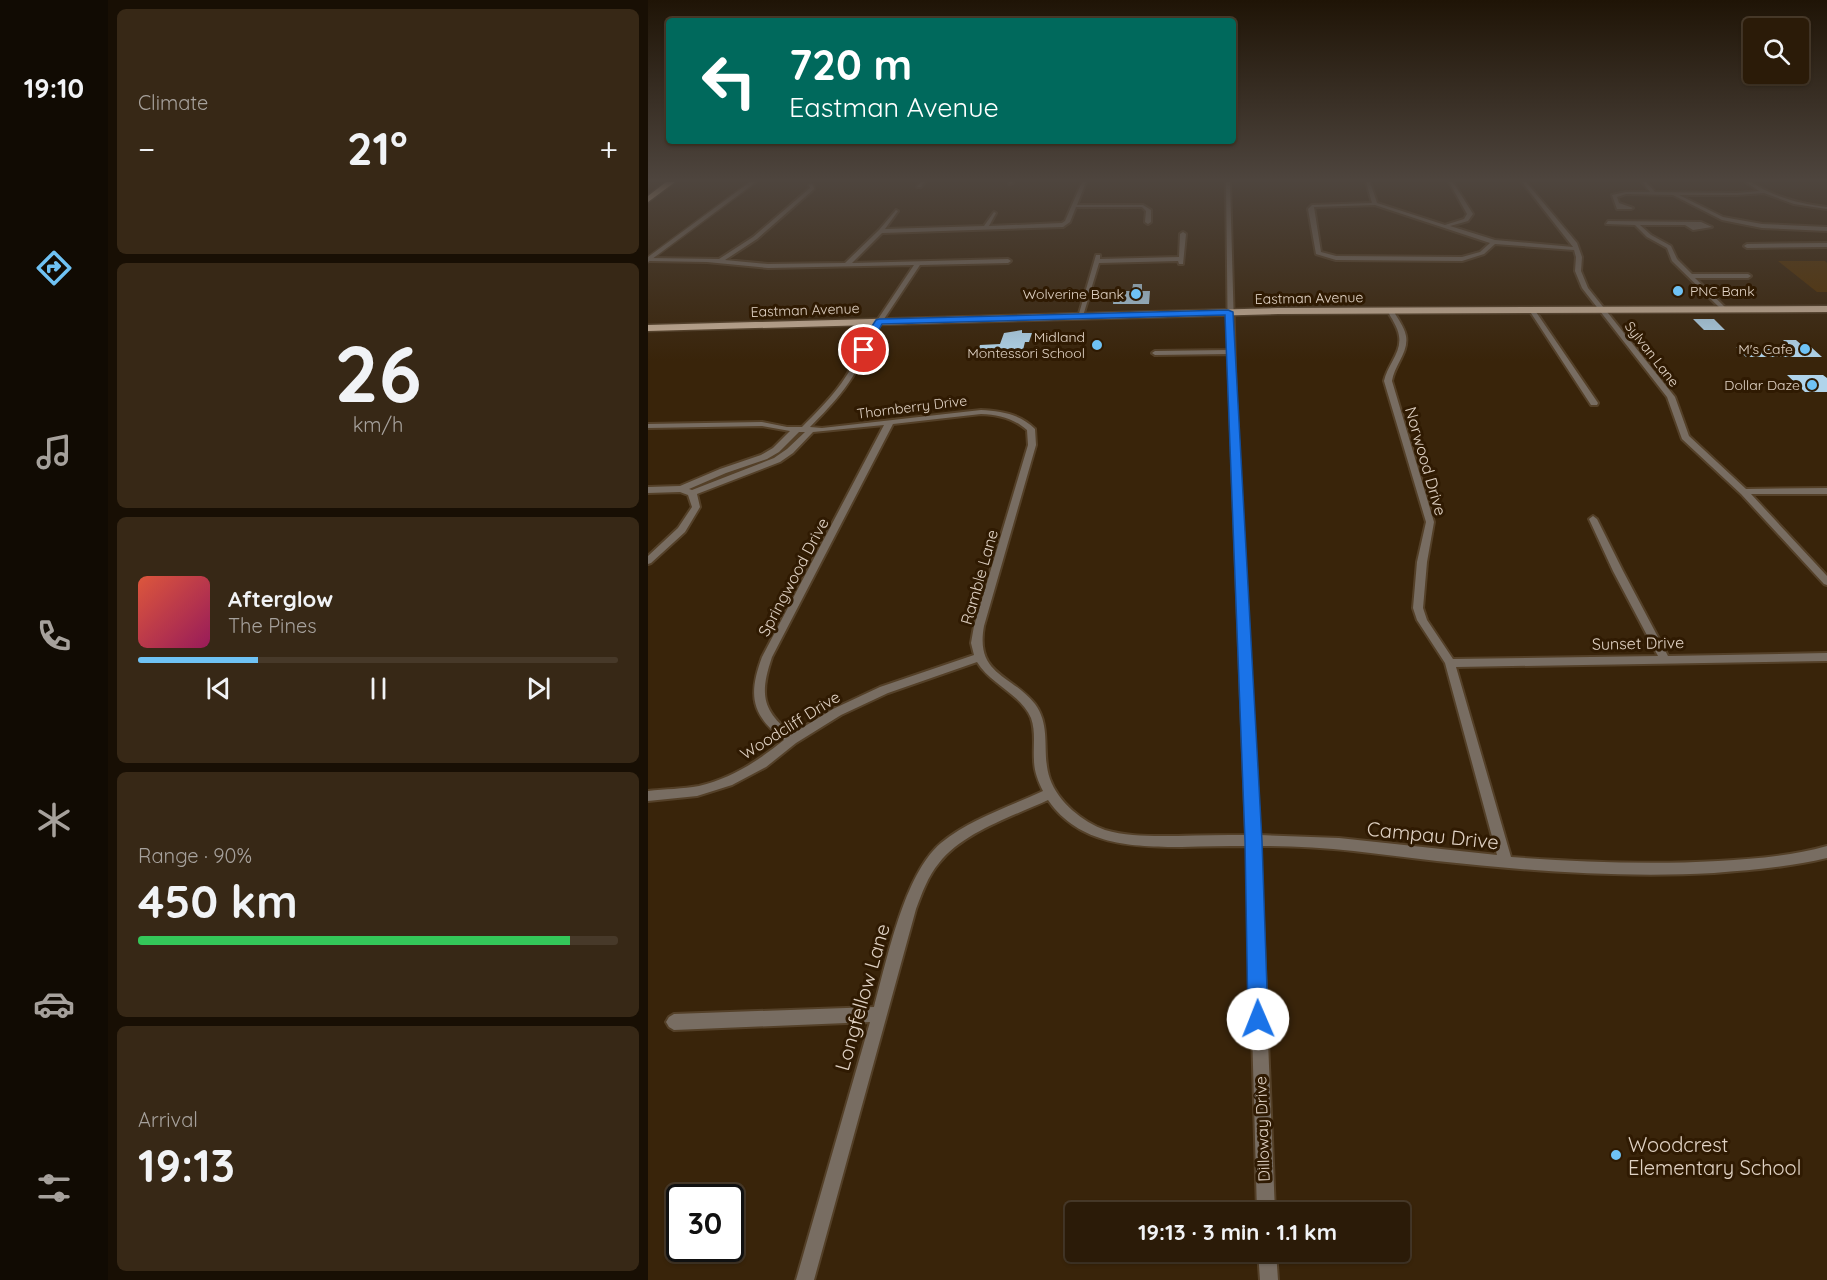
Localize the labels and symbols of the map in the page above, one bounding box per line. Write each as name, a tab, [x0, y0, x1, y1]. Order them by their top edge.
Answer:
place label: PNC Bank	[1690, 282, 1755, 300]
marker: PNC Bank	[1671, 284, 1685, 298]
place label: Wolverine Bank	[1023, 285, 1124, 303]
marker: Wolverine Bank	[1129, 287, 1143, 301]
street label: Eastman Avenue	[1254, 288, 1364, 308]
street label: Eastman Avenue	[750, 299, 860, 321]
street label: Sylvan Lane	[1621, 318, 1683, 390]
pin	[838, 324, 889, 375]
place label: Midland Montessori School	[967, 328, 1085, 362]
marker: Midland Montessori School	[1090, 338, 1104, 352]
place label: M's Cafe	[1738, 340, 1793, 358]
marker: M's Cafe	[1798, 342, 1812, 356]
place label: Dollar Daze	[1724, 376, 1800, 394]
marker: Dollar Daze	[1805, 378, 1819, 392]
street label: Thornberry Drive	[856, 391, 968, 423]
street label: Norwood Drive	[1401, 404, 1451, 518]
street label: Springwood Drive	[753, 514, 833, 640]
street label: Ramble Lane	[956, 527, 1002, 627]
street label: Sunset Drive	[1592, 632, 1684, 654]
street label: Woodcliff Drive	[736, 686, 844, 764]
street label: Campau Drive	[1366, 816, 1500, 854]
street label: Longfellow Lane	[829, 921, 895, 1073]
position arrow	[1226, 987, 1290, 1051]
street label: Dilloway Drive	[1250, 1076, 1274, 1182]
place label: Woodcrest Elementary School	[1628, 1132, 1801, 1180]
marker: Woodcrest Elementary School	[1609, 1148, 1623, 1162]
speed limit sign: 30	[666, 1184, 744, 1262]

